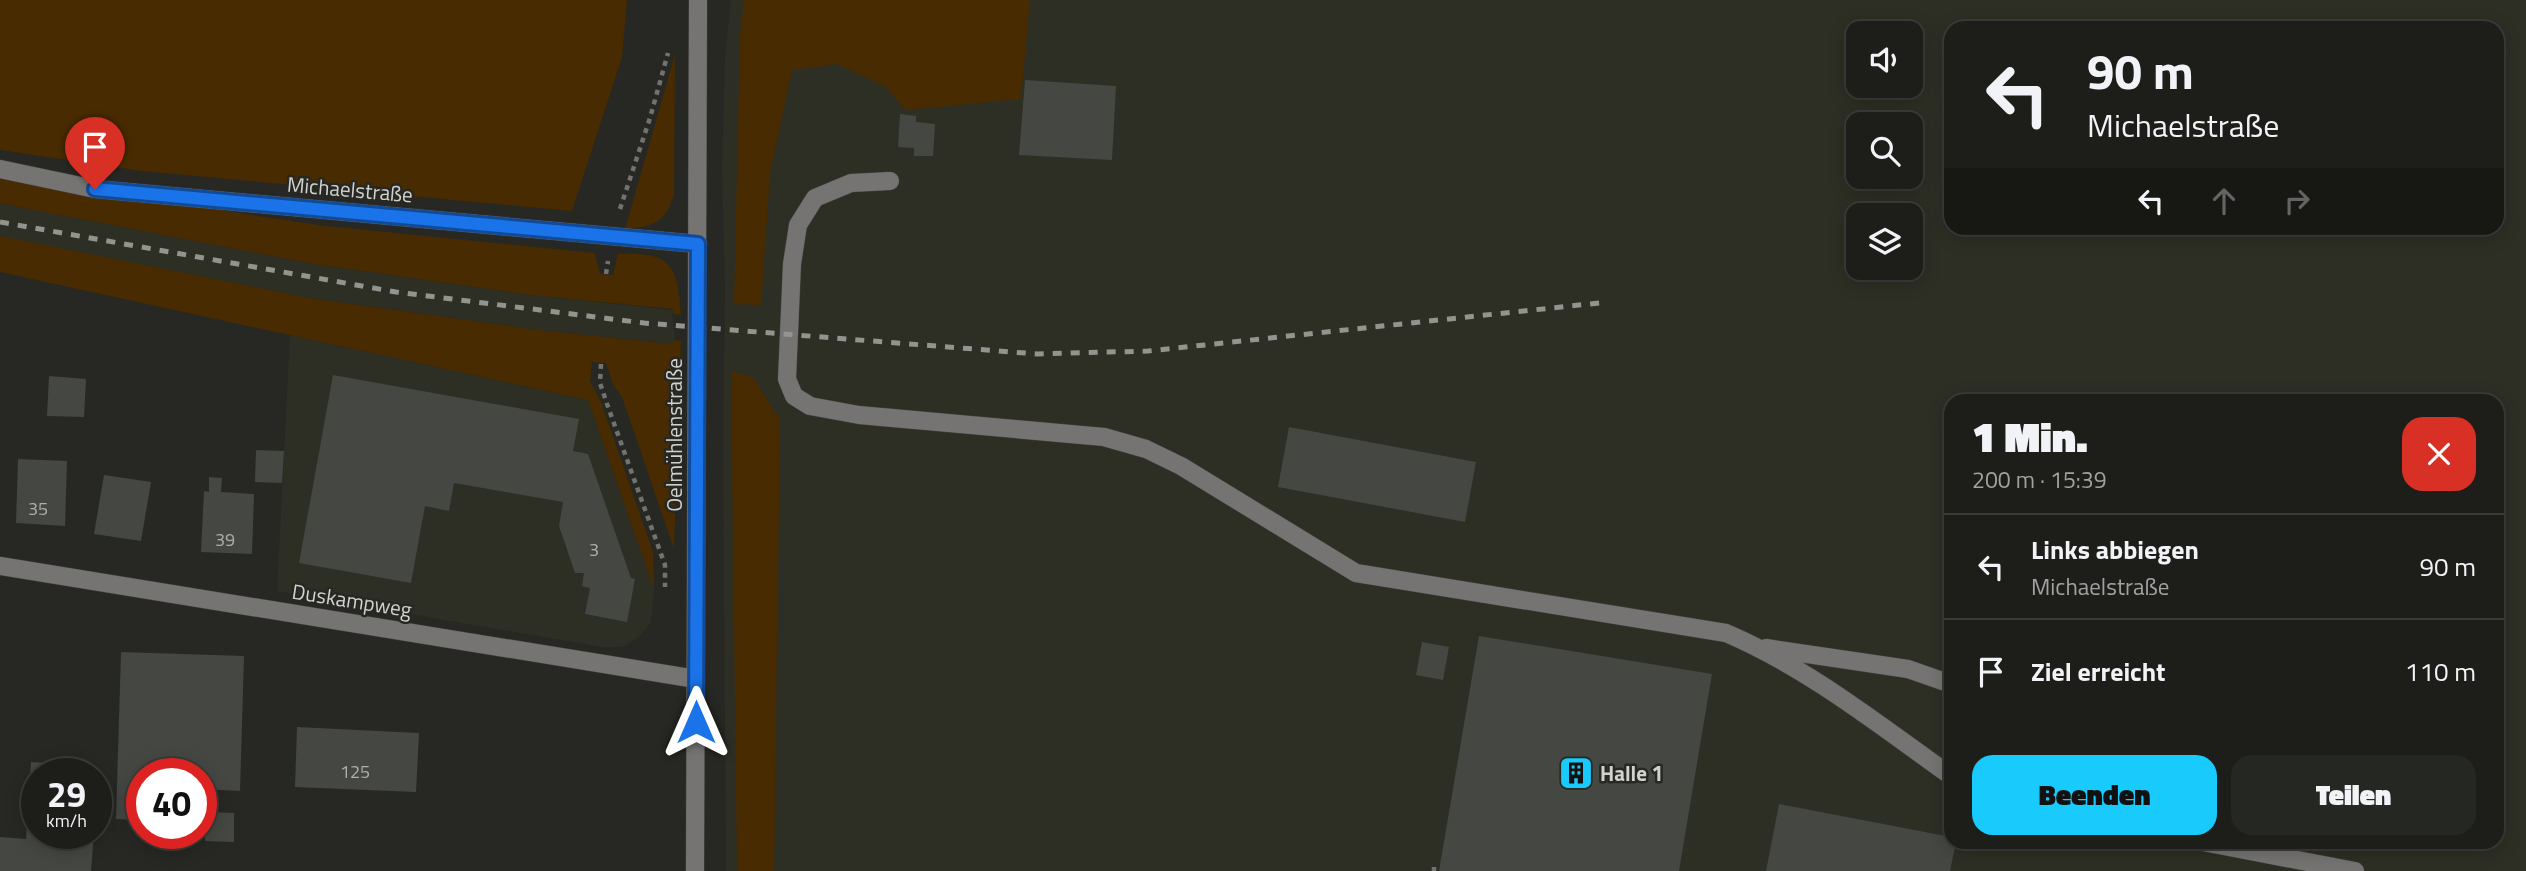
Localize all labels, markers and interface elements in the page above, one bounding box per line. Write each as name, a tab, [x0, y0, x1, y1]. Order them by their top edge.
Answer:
map controls	[1846, 21, 1923, 280]
button: sound	[1846, 21, 1923, 98]
text: 90 m	[2087, 33, 2194, 108]
icon: left	[1972, 49, 2063, 140]
text: Michaelstraße	[2087, 101, 2279, 149]
button: search	[1846, 112, 1923, 189]
pin	[65, 117, 125, 189]
icon: arrive	[76, 128, 114, 166]
street label: Michaelstraße	[286, 168, 414, 210]
icon: left	[2132, 182, 2170, 220]
icon: ahead	[2205, 182, 2243, 220]
icon: right	[2278, 182, 2316, 220]
button: layers	[1846, 203, 1923, 280]
street label: Oelmühlenstraße	[658, 358, 690, 512]
text: 1 Min.	[1972, 404, 2088, 468]
button: close	[2402, 417, 2476, 491]
text: 200 m · 15:39	[1972, 462, 2107, 497]
house number: 35	[28, 495, 48, 522]
house number: 39	[215, 526, 235, 553]
text: Links abbiegen	[2031, 530, 2199, 569]
house number: 3	[589, 536, 599, 563]
text: 90 m	[2419, 547, 2476, 586]
icon: left	[1972, 548, 2010, 586]
text: Michaelstraße	[2031, 569, 2169, 604]
street label: Duskampweg	[290, 575, 414, 625]
text: Ziel erreicht	[2031, 652, 2166, 691]
text: 110 m	[2405, 652, 2476, 691]
icon: arrive	[1972, 653, 2010, 691]
position arrow	[659, 685, 733, 759]
building icon: Halle 1	[1557, 754, 1595, 792]
button: Beenden	[1972, 755, 2217, 835]
button: Teilen	[2231, 755, 2476, 835]
place label: Halle 1	[1600, 757, 1663, 789]
speed limit sign: 40	[126, 758, 217, 849]
house number: 125	[340, 758, 370, 785]
text: 29	[47, 767, 86, 821]
text: km/h	[46, 807, 87, 834]

